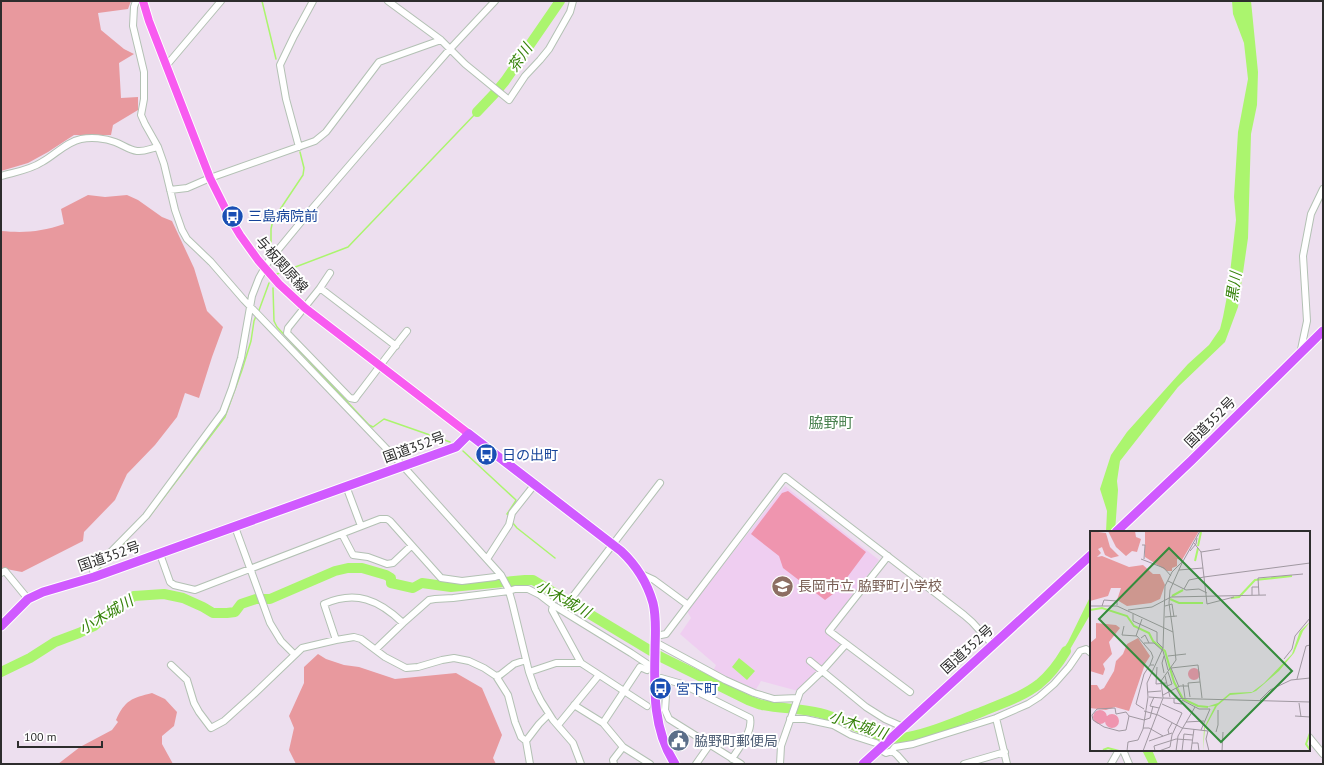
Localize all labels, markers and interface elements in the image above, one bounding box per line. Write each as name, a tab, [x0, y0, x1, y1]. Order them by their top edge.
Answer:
water label: 茶川	[503, 38, 537, 75]
bus stop icon: 三島病院前	[219, 203, 245, 229]
place label: 三島病院前	[248, 207, 318, 225]
street label: 与板関原線	[252, 232, 312, 296]
water label: 黒川	[1222, 269, 1245, 303]
street label: 国道352号	[1181, 393, 1239, 451]
district label: 脇野町	[808, 413, 854, 432]
street label: 国道352号	[380, 427, 448, 467]
bus stop icon: 日の出町	[474, 442, 500, 468]
place label: 日の出町	[502, 446, 558, 464]
inset map	[1090, 531, 1310, 751]
street label: 国道352号	[75, 537, 143, 575]
school or university icon: 長岡市立 脇野町小学校	[770, 573, 796, 599]
water label: 小木城川	[532, 576, 596, 622]
place label: 長岡市立 脇野町小学校	[798, 577, 942, 595]
water label: 小木城川	[75, 590, 138, 638]
street label: 国道352号	[937, 621, 997, 677]
bus stop icon: 宮下町	[647, 676, 673, 702]
place label: 宮下町	[676, 680, 718, 698]
water label: 小木城川	[827, 706, 892, 743]
scale bar	[18, 723, 102, 749]
public building icon: 脇野町郵便局	[665, 728, 691, 754]
text: 100 m	[24, 729, 57, 744]
place label: 脇野町郵便局	[694, 732, 778, 750]

